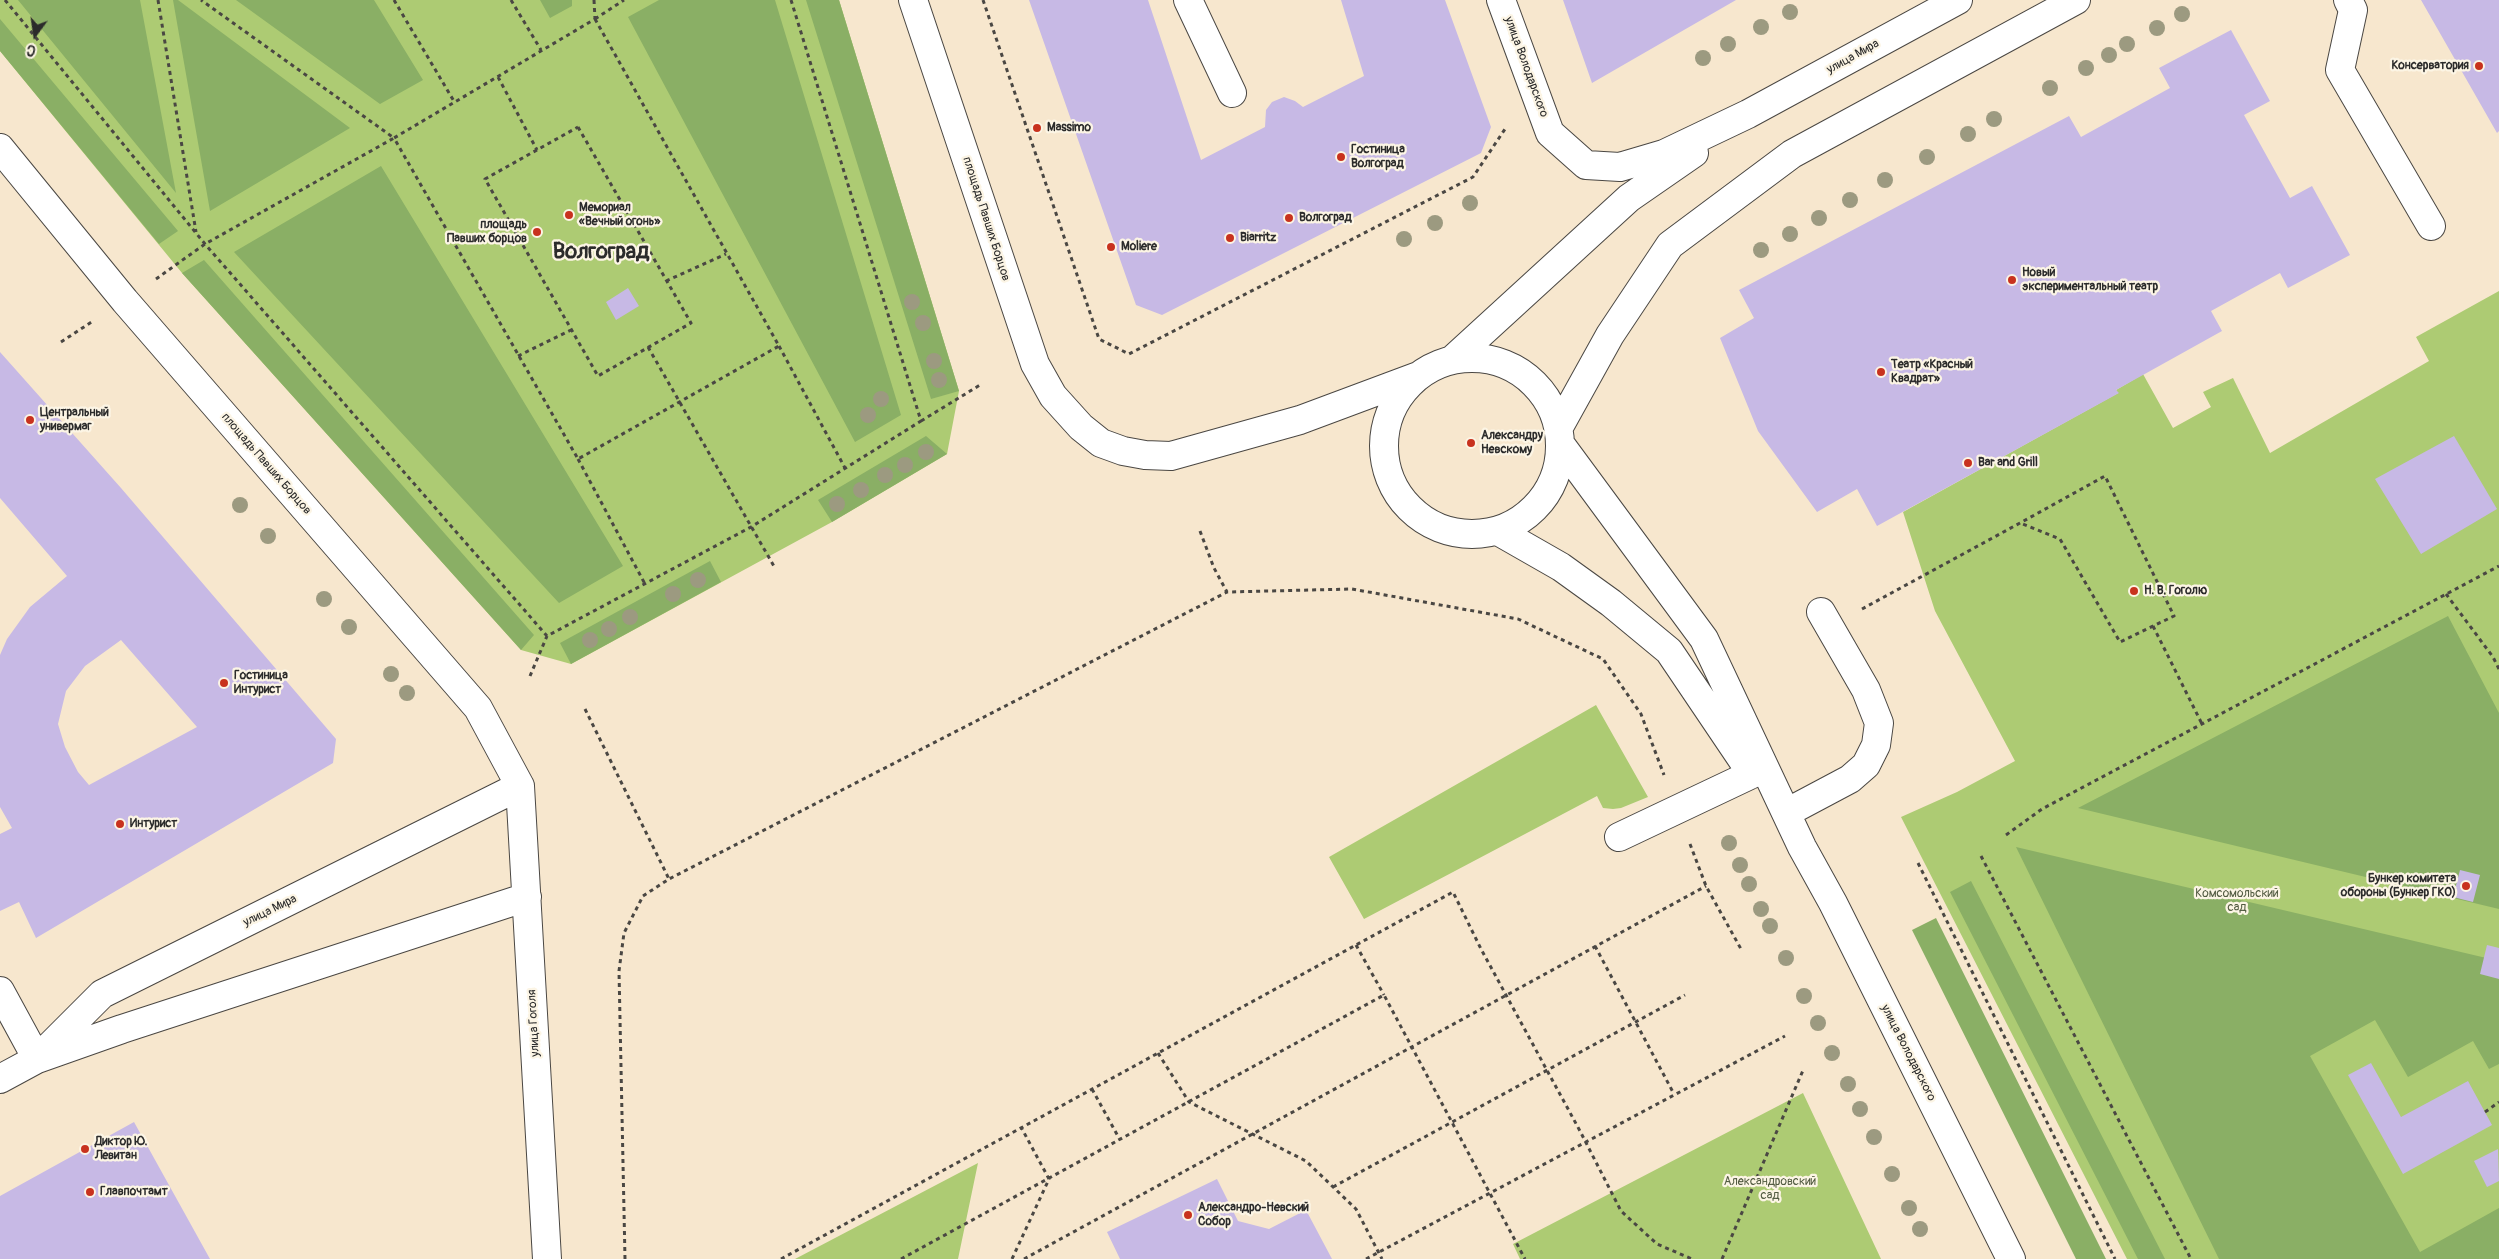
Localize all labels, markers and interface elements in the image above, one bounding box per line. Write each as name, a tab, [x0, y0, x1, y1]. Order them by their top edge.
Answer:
north arrow	[10, 10, 60, 60]
street label: улица Володарского	[1501, 15, 1551, 119]
street label: улица Мира	[1824, 37, 1882, 77]
text: С	[25, 41, 38, 59]
place label: Консерватория	[2391, 59, 2469, 73]
marker: Консерватория	[2473, 60, 2485, 72]
place label: Massimo	[1047, 121, 1091, 135]
marker: Massimo	[1031, 122, 1043, 134]
place label: Гостиница Волгоград	[1351, 143, 1405, 171]
marker: Гостиница Волгоград	[1335, 151, 1347, 163]
street label: площадь Павших Борцов	[959, 155, 1013, 283]
place label: Мемориал «Вечный огонь»	[579, 201, 660, 229]
marker: Мемориал «Вечный огонь»	[563, 209, 575, 221]
place label: Волгоград	[1299, 211, 1352, 225]
marker: Волгоград	[1283, 212, 1295, 224]
place label: площадь Павших борцов	[447, 218, 527, 246]
marker: площадь Павших борцов	[531, 226, 543, 238]
place label: Biarritz	[1240, 231, 1276, 245]
marker: Biarritz	[1224, 232, 1236, 244]
district label: Волгоград	[553, 239, 649, 265]
place label: Moliere	[1121, 240, 1157, 254]
marker: Moliere	[1105, 241, 1117, 253]
place label: Новый экспериментальный театр	[2022, 266, 2158, 294]
marker: Новый экспериментальный театр	[2006, 274, 2018, 286]
place label: Театр «Красный Квадрат»	[1891, 358, 1973, 386]
marker: Театр «Красный Квадрат»	[1875, 366, 1887, 378]
place label: Центральный универмаг	[40, 406, 109, 434]
street label: площадь Павших Борцов	[218, 410, 314, 518]
marker: Центральный универмаг	[24, 414, 36, 426]
place label: Александру Невскому	[1481, 429, 1543, 457]
marker: Александру Невскому	[1465, 437, 1477, 449]
place label: Bar and Grill	[1978, 456, 2038, 470]
marker: Bar and Grill	[1962, 457, 1974, 469]
place label: Н. В. Гоголю	[2144, 584, 2207, 598]
marker: Н. В. Гоголю	[2128, 585, 2140, 597]
place label: Гостиница Интурист	[234, 669, 288, 697]
marker: Гостиница Интурист	[218, 677, 230, 689]
place label: Интурист	[130, 817, 177, 831]
marker: Интурист	[114, 818, 126, 830]
place label: Бункер комитета обороны (Бункер ГКО)	[2341, 872, 2456, 900]
marker: Бункер комитета обороны (Бункер ГКО)	[2460, 880, 2472, 892]
park label: Комсомольский сад	[2195, 887, 2279, 915]
street label: улица Мира	[241, 892, 299, 930]
street label: улица Гоголя	[525, 989, 543, 1057]
street label: улица Володарского	[1877, 1002, 1939, 1104]
place label: Диктор Ю. Левитан	[95, 1135, 147, 1163]
marker: Диктор Ю. Левитан	[79, 1143, 91, 1155]
park label: Александровский сад	[1724, 1175, 1816, 1203]
place label: Главпочтамт	[100, 1185, 168, 1199]
marker: Главпочтамт	[84, 1186, 96, 1198]
place label: Александро-Невский Собор	[1198, 1201, 1309, 1229]
marker: Александро-Невский Собор	[1182, 1209, 1194, 1221]

